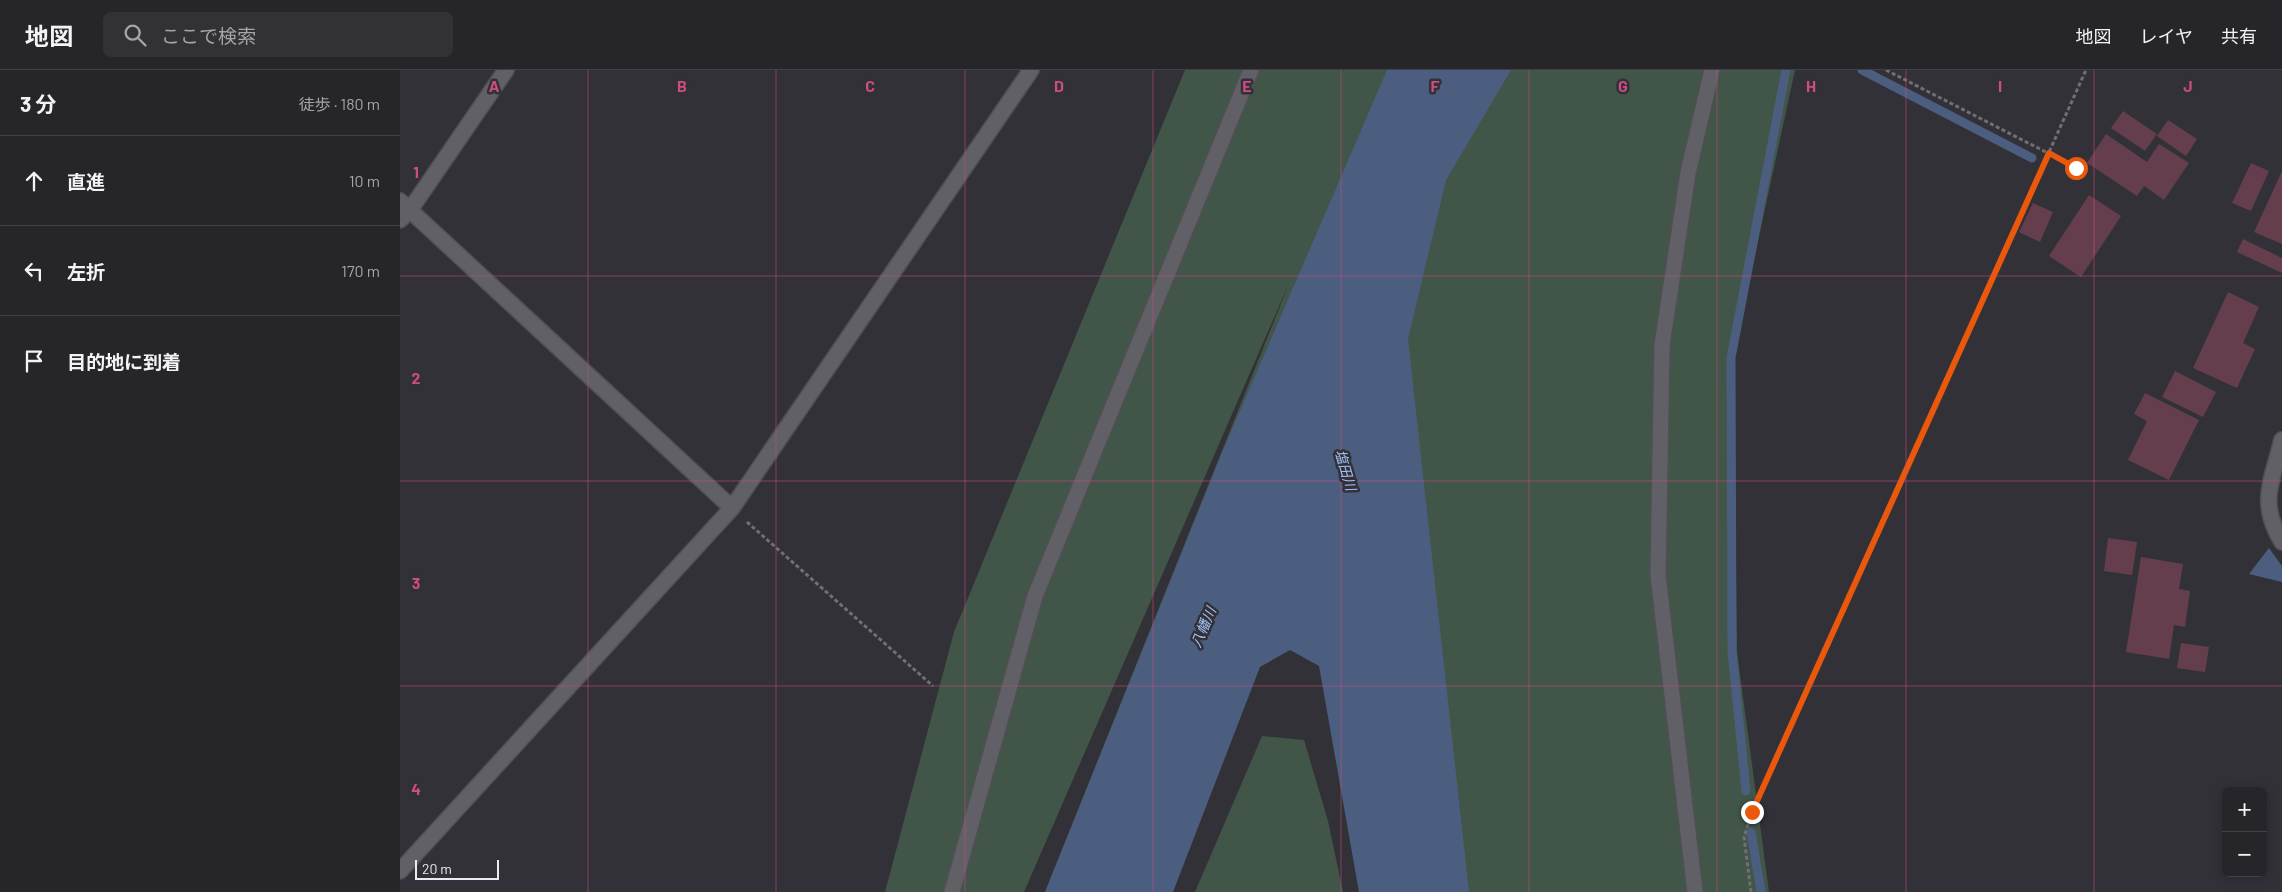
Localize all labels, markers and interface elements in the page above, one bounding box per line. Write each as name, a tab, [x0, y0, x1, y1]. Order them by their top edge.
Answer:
search box	[103, 12, 453, 57]
text: 地図	[25, 21, 73, 50]
icon: search	[121, 21, 149, 49]
text: ここで検索	[161, 24, 256, 47]
text: 地図	[2076, 25, 2112, 47]
text: レイヤ	[2140, 25, 2193, 47]
text: 共有	[2221, 25, 2257, 47]
text: A	[489, 76, 500, 95]
text: B	[677, 76, 687, 95]
text: C	[865, 76, 875, 95]
text: D	[1054, 76, 1064, 95]
text: E	[1242, 76, 1252, 95]
text: F	[1431, 76, 1440, 95]
text: G	[1618, 76, 1628, 95]
text: H	[1806, 76, 1816, 95]
text: I	[1998, 76, 2002, 95]
text: J	[2183, 76, 2193, 95]
text: 3 分	[20, 91, 57, 116]
text: 徒歩 · 180 m	[299, 94, 380, 113]
route start	[2065, 157, 2088, 180]
text: 1	[413, 162, 419, 181]
icon: ahead	[20, 167, 48, 195]
text: 直進	[67, 170, 105, 193]
text: 10 m	[349, 171, 380, 190]
icon: left	[20, 257, 48, 285]
text: 左折	[67, 260, 105, 283]
text: 170 m	[341, 261, 380, 280]
icon: arrive	[20, 347, 48, 375]
text: 目的地に到着	[67, 350, 181, 373]
text: 2	[412, 368, 421, 387]
water label: 塩田川	[1332, 447, 1361, 494]
text: 3	[412, 573, 420, 592]
water label: 八幡川	[1187, 603, 1220, 650]
text: 4	[411, 779, 421, 798]
map controls	[2222, 787, 2267, 877]
button: +	[2222, 787, 2267, 832]
route end	[1741, 801, 1764, 824]
button: −	[2222, 832, 2267, 877]
scale bar	[415, 857, 499, 880]
text: 20 m	[422, 860, 452, 877]

